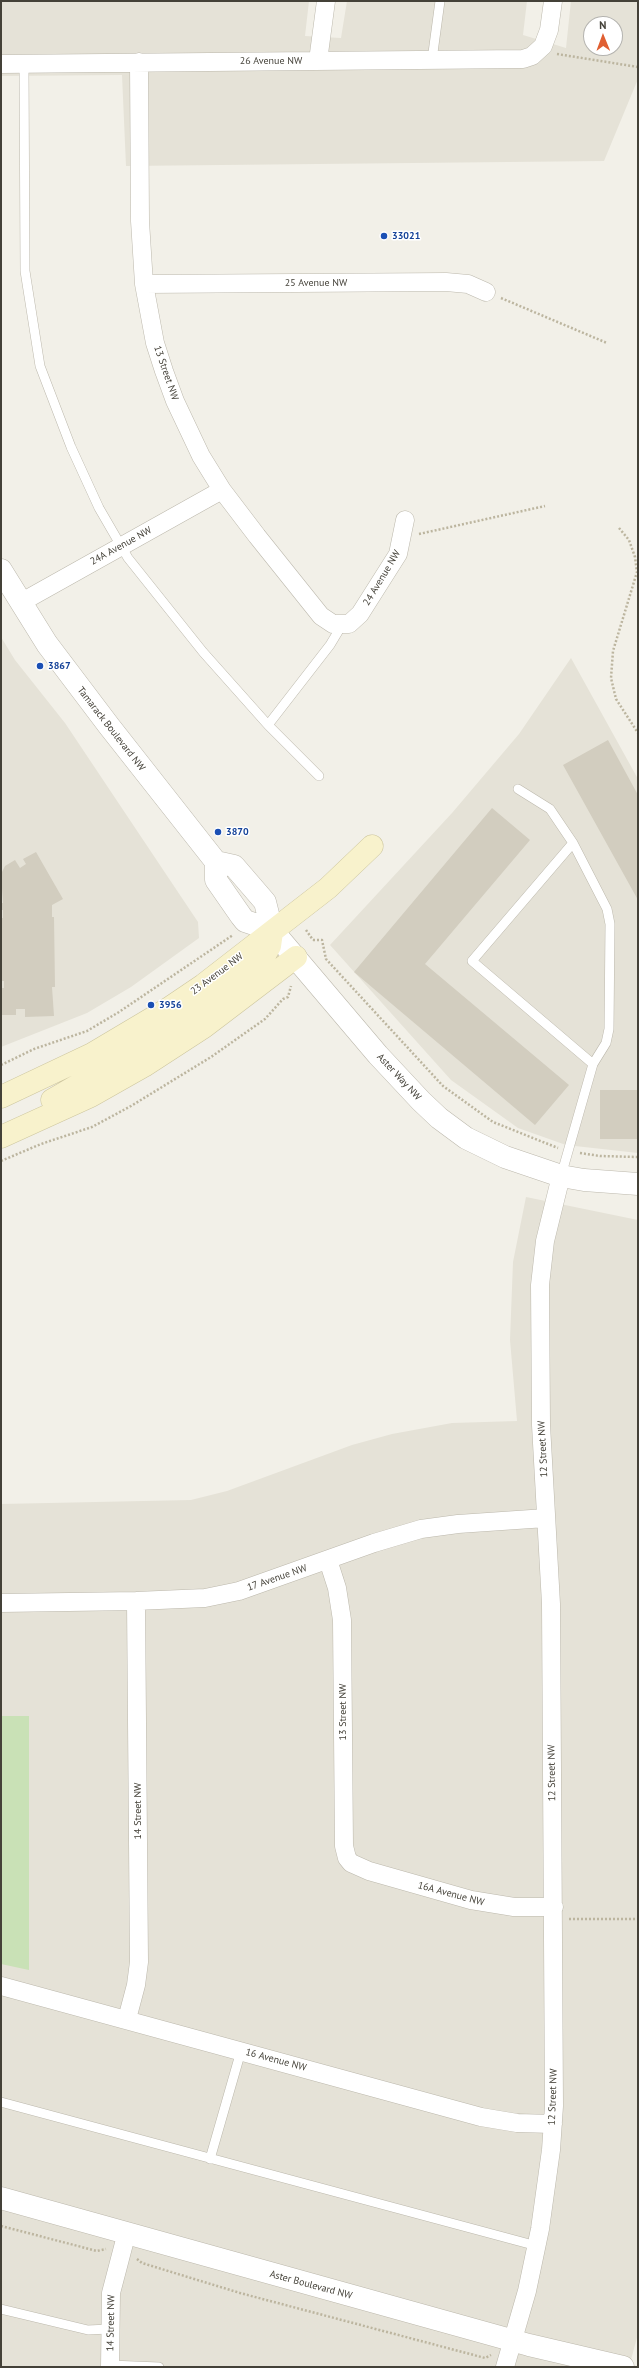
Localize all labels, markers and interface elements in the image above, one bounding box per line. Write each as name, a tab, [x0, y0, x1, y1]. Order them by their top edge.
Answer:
north arrow	[583, 16, 623, 56]
text: N	[599, 18, 607, 32]
street label: 26 Avenue NW	[240, 55, 302, 67]
place label: 33021	[392, 230, 420, 242]
marker: 33021	[379, 231, 389, 241]
street label: 25 Avenue NW	[285, 277, 347, 289]
street label: 13 Street NW	[151, 344, 181, 402]
street label: 24A Avenue NW	[88, 524, 154, 568]
street label: 24 Avenue NW	[361, 548, 403, 608]
place label: 3867	[48, 660, 71, 672]
marker: 3867	[35, 661, 45, 671]
street label: Tamarack Boulevard NW	[74, 685, 148, 773]
place label: 3870	[226, 826, 249, 838]
marker: 3870	[213, 827, 223, 837]
street label: 23 Avenue NW	[188, 950, 246, 998]
place label: 3956	[159, 999, 182, 1011]
marker: 3956	[146, 1000, 156, 1010]
street label: Aster Way NW	[374, 1051, 424, 1103]
street label: 12 Street NW	[536, 1420, 550, 1478]
street label: 17 Avenue NW	[246, 1562, 308, 1594]
street label: 13 Street NW	[337, 1684, 349, 1740]
street label: 12 Street NW	[546, 1745, 558, 1801]
street label: 14 Street NW	[132, 1783, 144, 1839]
street label: 16A Avenue NW	[416, 1879, 486, 1909]
street label: 16 Avenue NW	[244, 2046, 308, 2074]
street label: 12 Street NW	[546, 2068, 560, 2126]
street label: Aster Boulevard NW	[268, 2268, 354, 2302]
street label: 14 Street NW	[105, 2295, 117, 2351]

